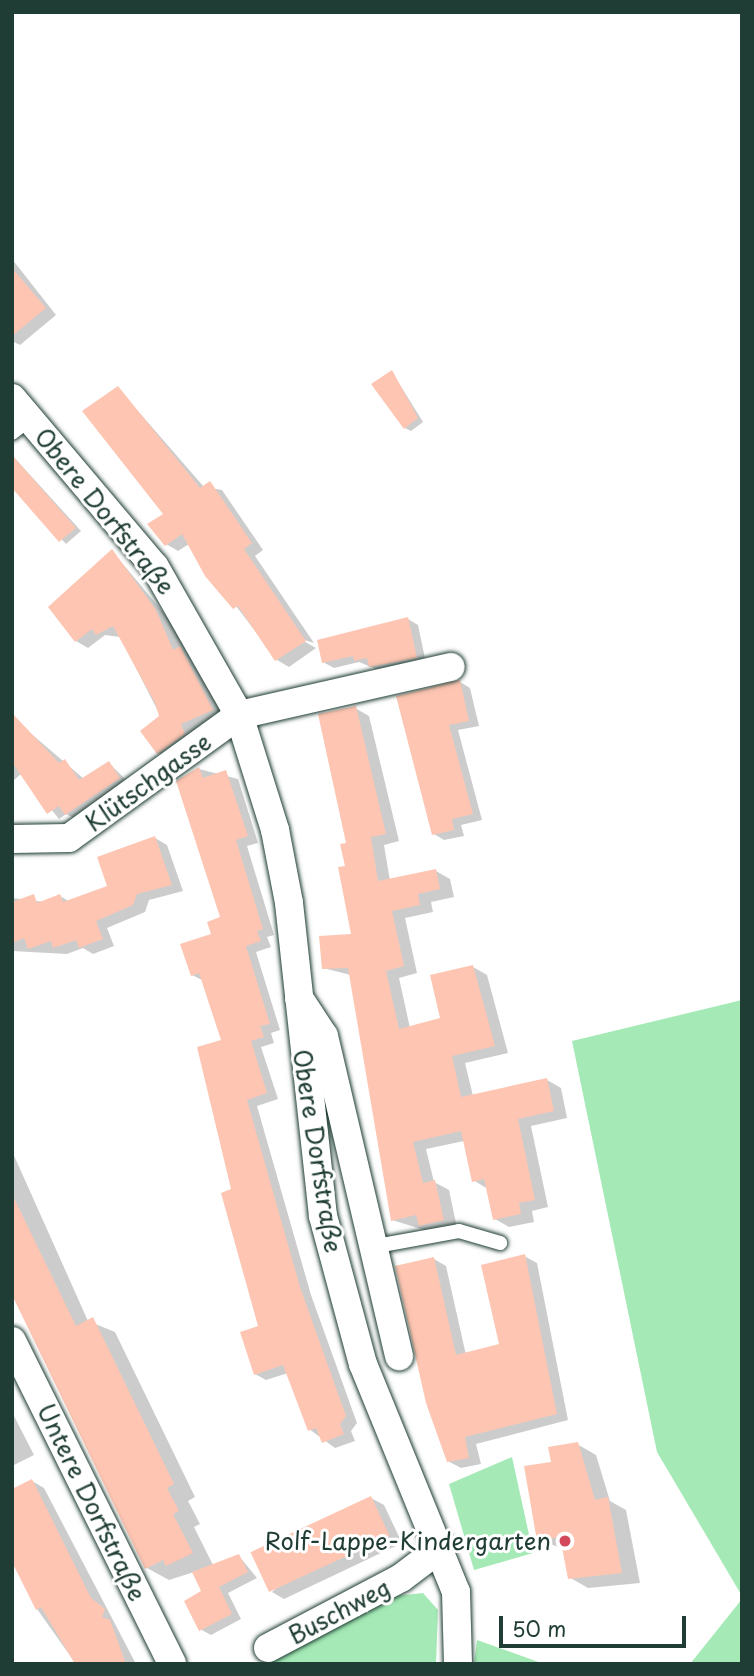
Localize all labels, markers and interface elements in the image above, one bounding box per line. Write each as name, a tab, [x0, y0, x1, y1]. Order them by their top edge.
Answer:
street label: Obere Dorfstraße	[29, 422, 181, 600]
street label: Klütschgasse	[80, 727, 216, 837]
street label: Obere Dorfstraße	[288, 1047, 348, 1255]
street label: Untere Dorfstraße	[32, 1398, 152, 1606]
place label: Rolf-Lappe-Kindergarten	[265, 1527, 551, 1555]
marker: Rolf-Lappe-Kindergarten	[557, 1533, 573, 1549]
street label: Buschweg	[283, 1572, 395, 1650]
scale bar	[502, 1602, 689, 1646]
text: 50 m	[512, 1612, 566, 1644]

